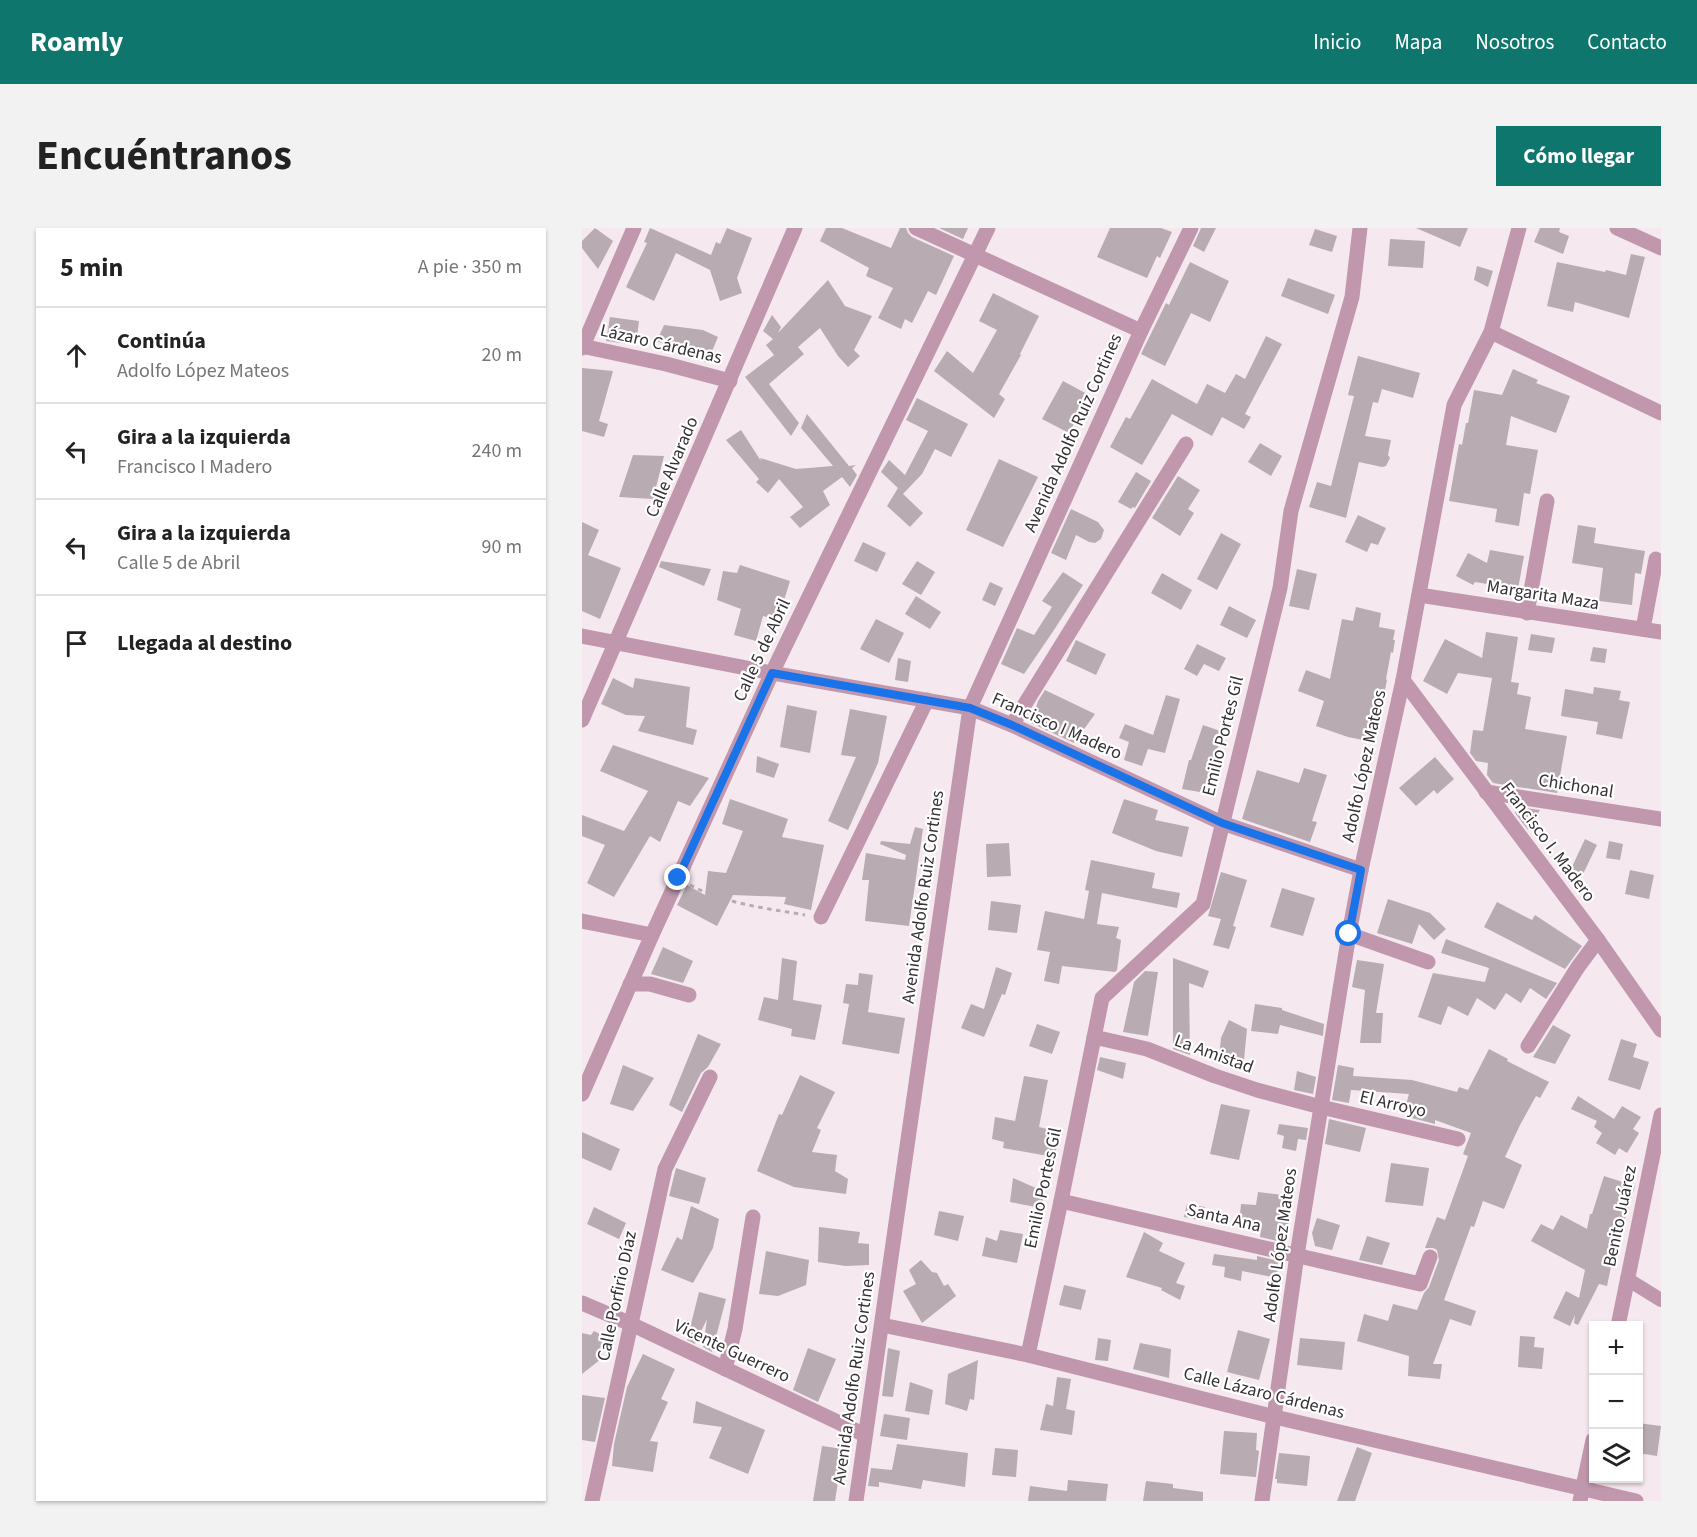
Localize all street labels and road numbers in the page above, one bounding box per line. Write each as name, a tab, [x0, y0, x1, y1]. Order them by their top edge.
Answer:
street label: Lázaro Cárdenas	[598, 318, 724, 370]
street label: Avenida Adolfo Ruiz Cortines	[1018, 330, 1128, 536]
street label: Calle Alvarado	[640, 413, 704, 521]
street label: Margarita Maza	[1485, 574, 1601, 616]
street label: Calle 5 de Abril	[727, 594, 797, 706]
street label: Emilio Portes Gil	[1196, 673, 1250, 799]
street label: Francisco I Madero	[988, 686, 1126, 766]
street label: Adolfo López Mateos	[1336, 688, 1392, 844]
street label: Chichonal	[1537, 768, 1615, 804]
street label: Francisco I. Madero	[1495, 777, 1601, 907]
street label: Avenida Adolfo Ruiz Cortines	[896, 789, 950, 1005]
street label: La Amistad	[1171, 1028, 1257, 1080]
street label: El Arroyo	[1357, 1084, 1429, 1124]
street label: Emilio Portes Gil	[1018, 1125, 1068, 1251]
street label: Benito Juárez	[1597, 1163, 1643, 1269]
street label: Adolfo López Mateos	[1257, 1167, 1303, 1323]
street label: Santa Ana	[1184, 1197, 1264, 1239]
street label: Calle Porfirio Díaz	[591, 1228, 643, 1364]
street label: Avenida Adolfo Ruiz Cortines	[827, 1270, 881, 1486]
street label: Vicente Guerrero	[670, 1313, 794, 1389]
street label: Calle Lázaro Cárdenas	[1181, 1361, 1347, 1425]

